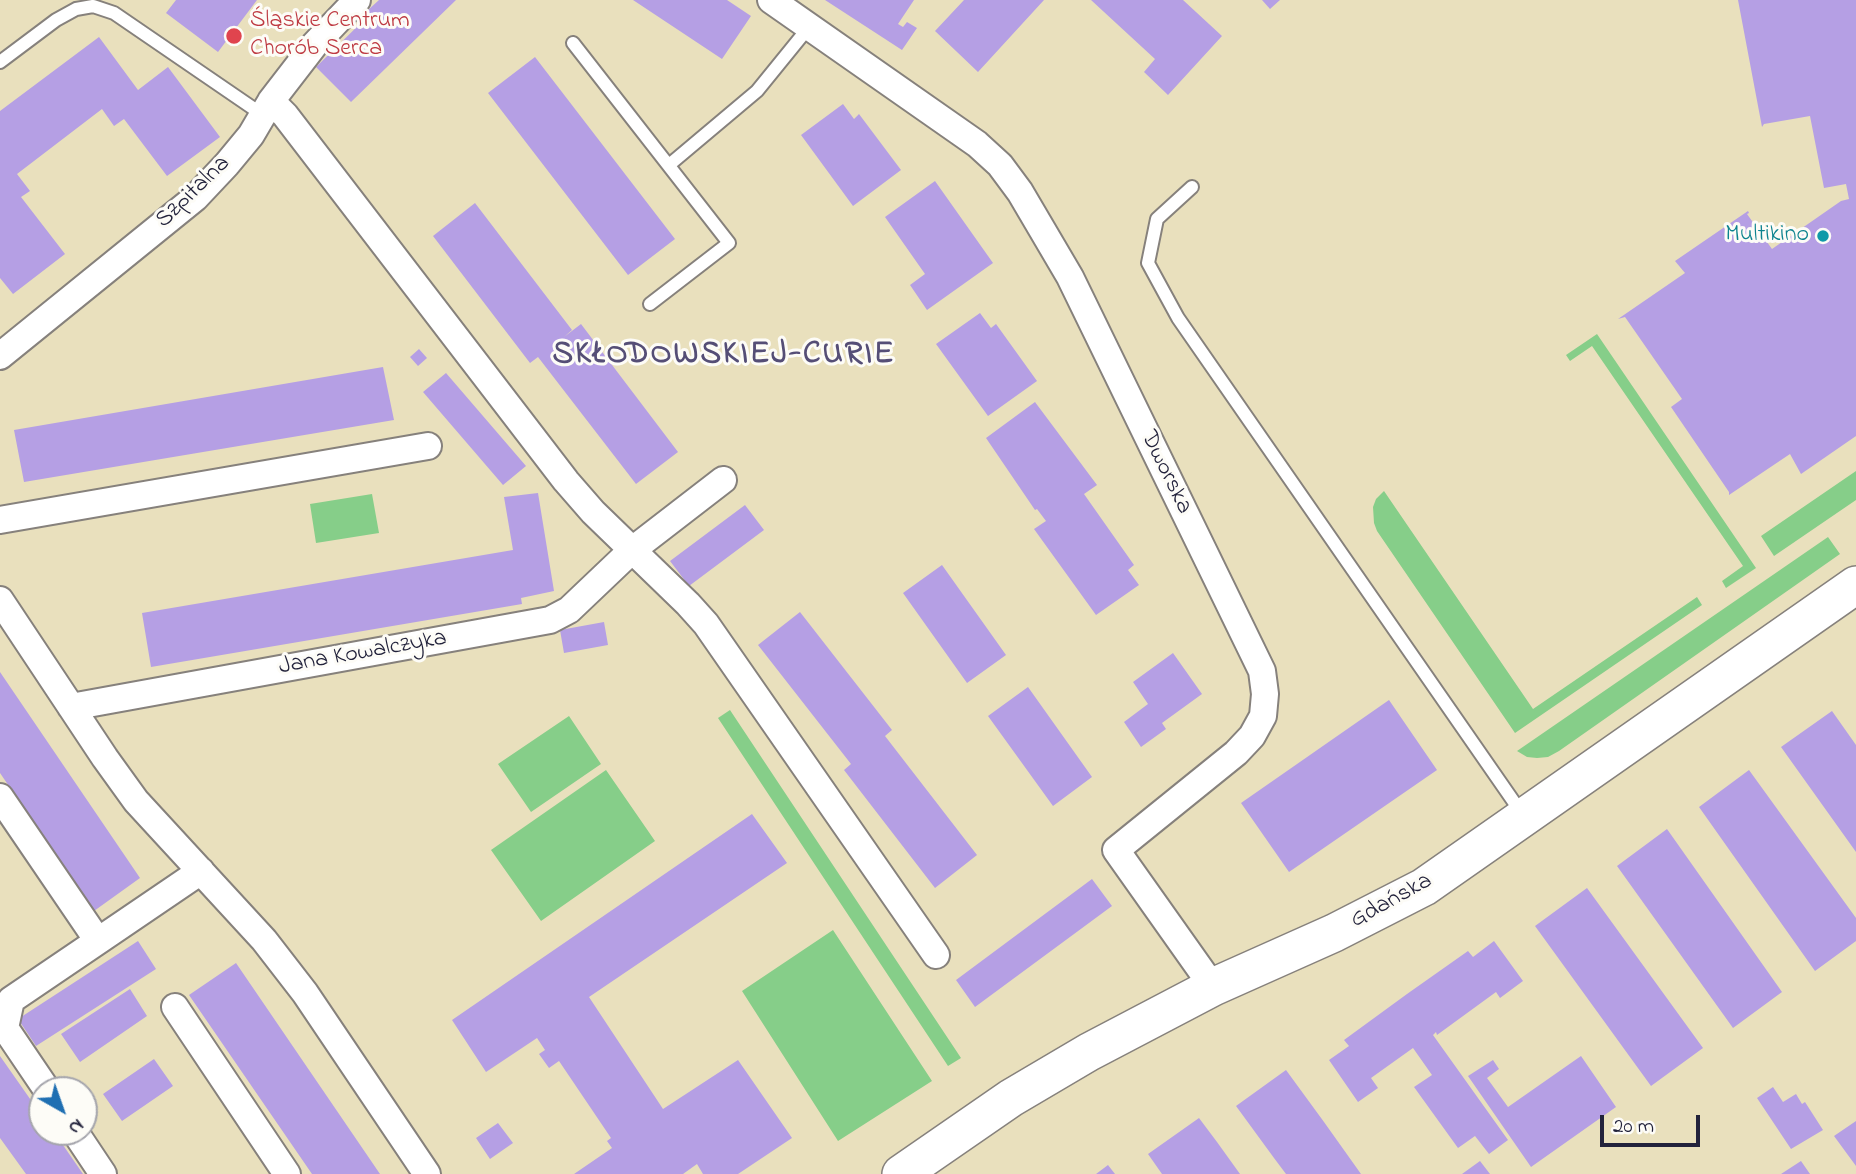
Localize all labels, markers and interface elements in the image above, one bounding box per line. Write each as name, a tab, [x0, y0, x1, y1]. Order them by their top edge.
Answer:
place label: Śląskie Centrum Chorób Serca	[250, 8, 410, 64]
marker: Śląskie Centrum Chorób Serca	[224, 26, 244, 46]
street label: Szpitalna	[151, 150, 237, 236]
place label: Multikino	[1725, 222, 1809, 250]
marker: Multikino	[1815, 228, 1831, 244]
district label: SKŁODOWSKIEJ-CURIE	[555, 338, 893, 376]
street label: Dworska	[1133, 427, 1197, 519]
street label: Jana Kowalczyka	[277, 625, 449, 683]
street label: Gdańska	[1346, 868, 1438, 936]
north arrow	[28, 1076, 98, 1146]
scale bar	[1604, 1100, 1704, 1144]
text: N	[62, 1111, 89, 1140]
text: 20 m	[1613, 1112, 1654, 1142]

